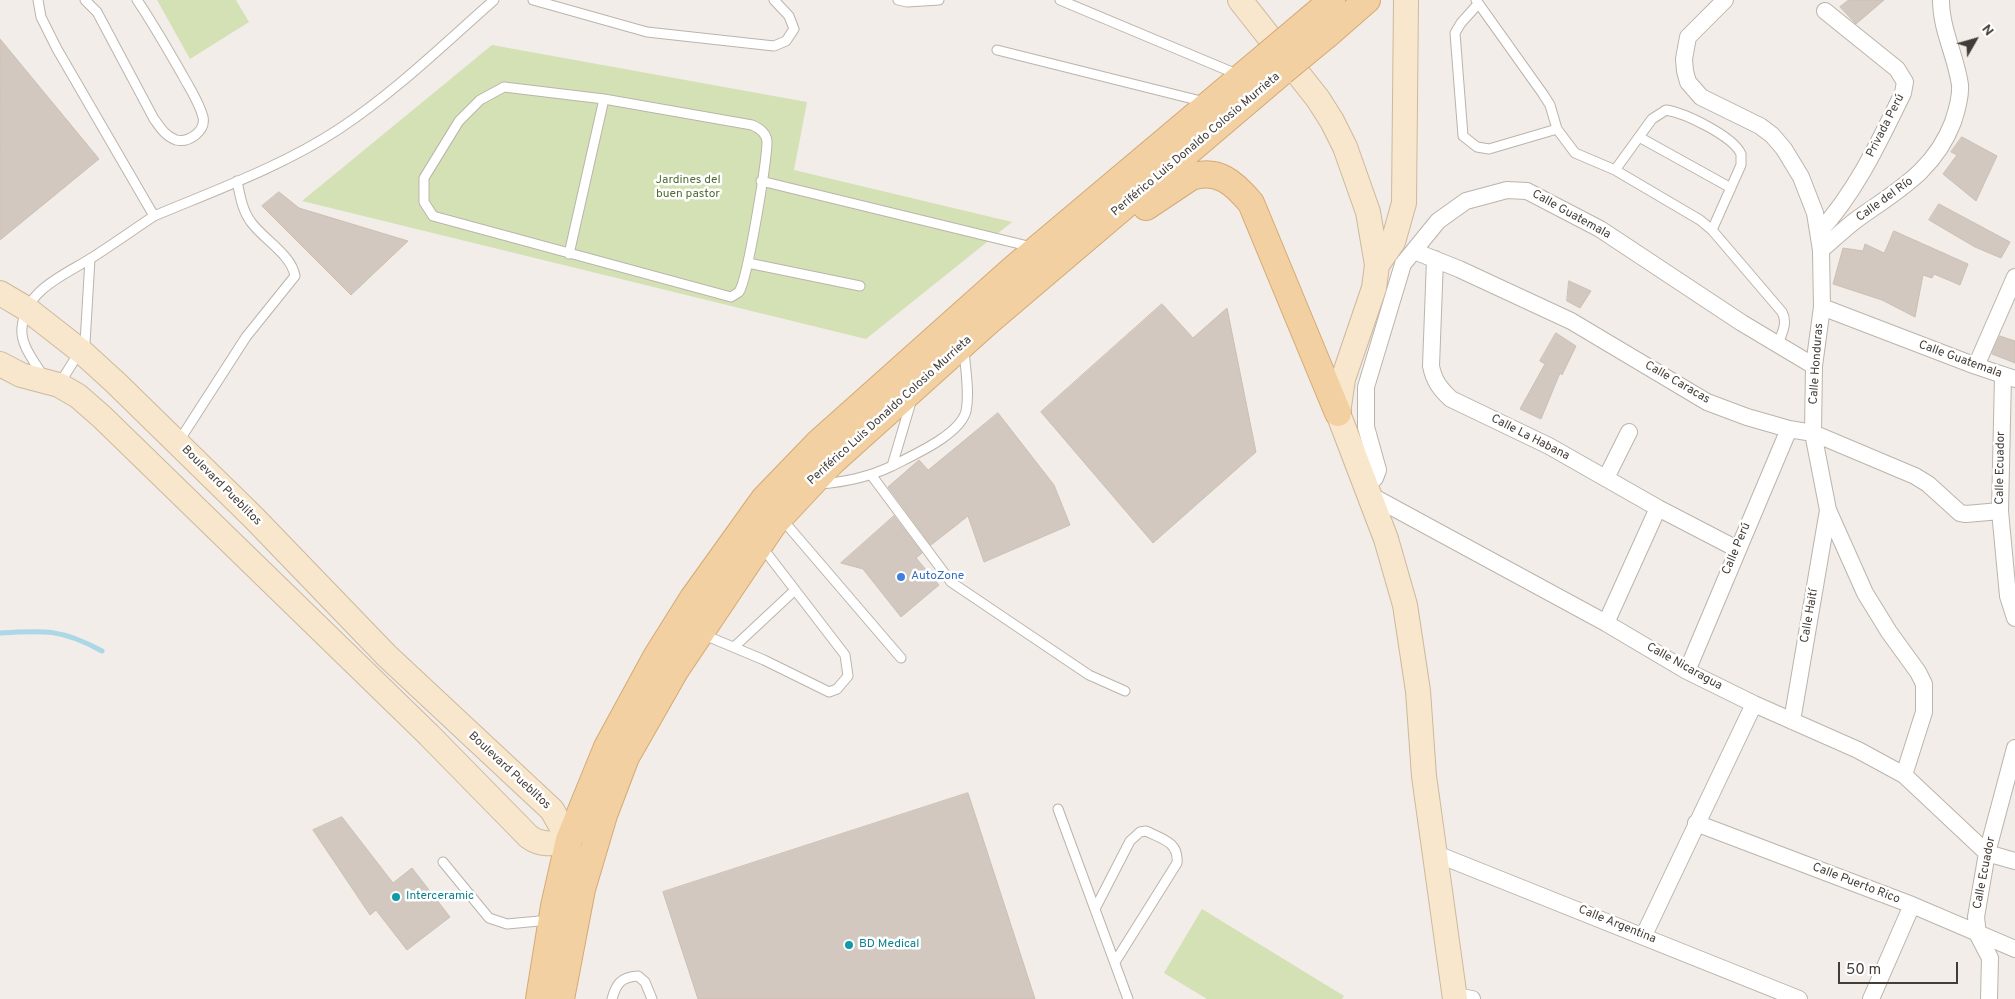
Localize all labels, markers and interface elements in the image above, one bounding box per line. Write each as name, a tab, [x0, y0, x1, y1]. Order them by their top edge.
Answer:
north arrow	[1950, 15, 2000, 65]
text: N	[1977, 21, 1997, 40]
street label: Periférico Luis Donaldo Colosio Murrieta	[1109, 70, 1283, 220]
street label: Privada Perú	[1864, 92, 1908, 160]
park label: Jardines del buen pastor	[655, 174, 721, 202]
street label: Calle del Río	[1854, 175, 1916, 225]
street label: Calle Guatemala	[1529, 187, 1613, 243]
street label: Calle Honduras	[1807, 323, 1827, 405]
street label: Periférico Luis Donaldo Colosio Murrieta	[805, 333, 975, 489]
street label: Calle Guatemala	[1916, 338, 2004, 382]
street label: Calle Caracas	[1642, 359, 1712, 407]
street label: Calle La Habana	[1488, 412, 1572, 464]
street label: Calle Ecuador	[1993, 431, 2009, 505]
street label: Boulevard Pueblitos	[178, 443, 264, 529]
street label: Calle Perú	[1720, 521, 1754, 577]
place label: AutoZone	[911, 570, 964, 584]
marker: AutoZone	[895, 571, 907, 583]
street label: Calle Haití	[1798, 588, 1822, 644]
street label: Calle Nicaragua	[1644, 640, 1724, 694]
street label: Boulevard Pueblitos	[465, 729, 553, 813]
street label: Calle Ecuador	[1971, 835, 1999, 911]
street label: Calle Puerto Rico	[1810, 861, 1902, 907]
place label: Interceramic	[406, 890, 474, 904]
marker: Interceramic	[390, 891, 402, 903]
street label: Calle Argentina	[1576, 903, 1658, 947]
place label: BD Medical	[859, 938, 919, 952]
marker: BD Medical	[843, 939, 855, 951]
scale bar	[1840, 952, 1960, 984]
text: 50 m	[1846, 961, 1881, 980]

